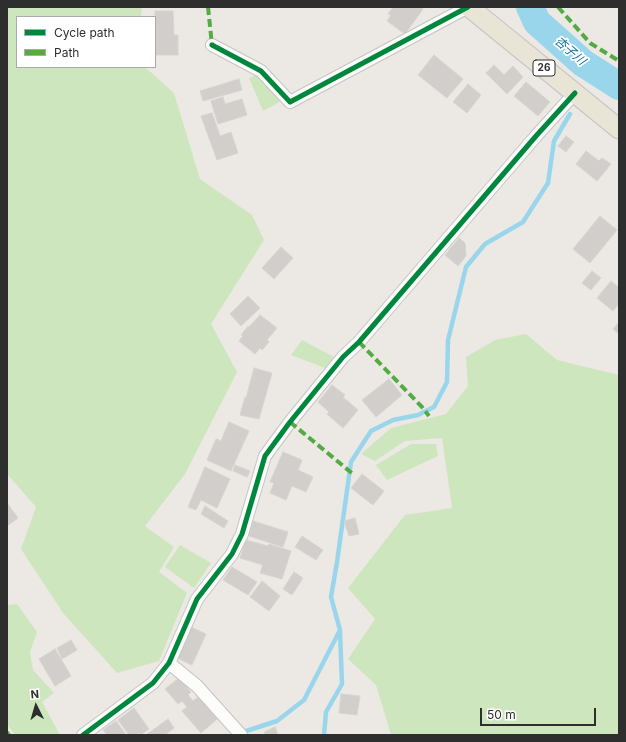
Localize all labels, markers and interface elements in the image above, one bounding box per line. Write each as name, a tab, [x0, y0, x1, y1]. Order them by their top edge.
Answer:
legend	[16, 16, 156, 68]
text: Cycle path	[54, 25, 115, 40]
water label: 杏子川	[552, 34, 588, 68]
text: Path	[54, 45, 79, 60]
road number: 26	[533, 60, 555, 76]
north arrow	[16, 686, 56, 726]
text: N	[30, 687, 40, 701]
scale bar	[482, 700, 598, 726]
text: 50 m	[487, 707, 516, 722]

